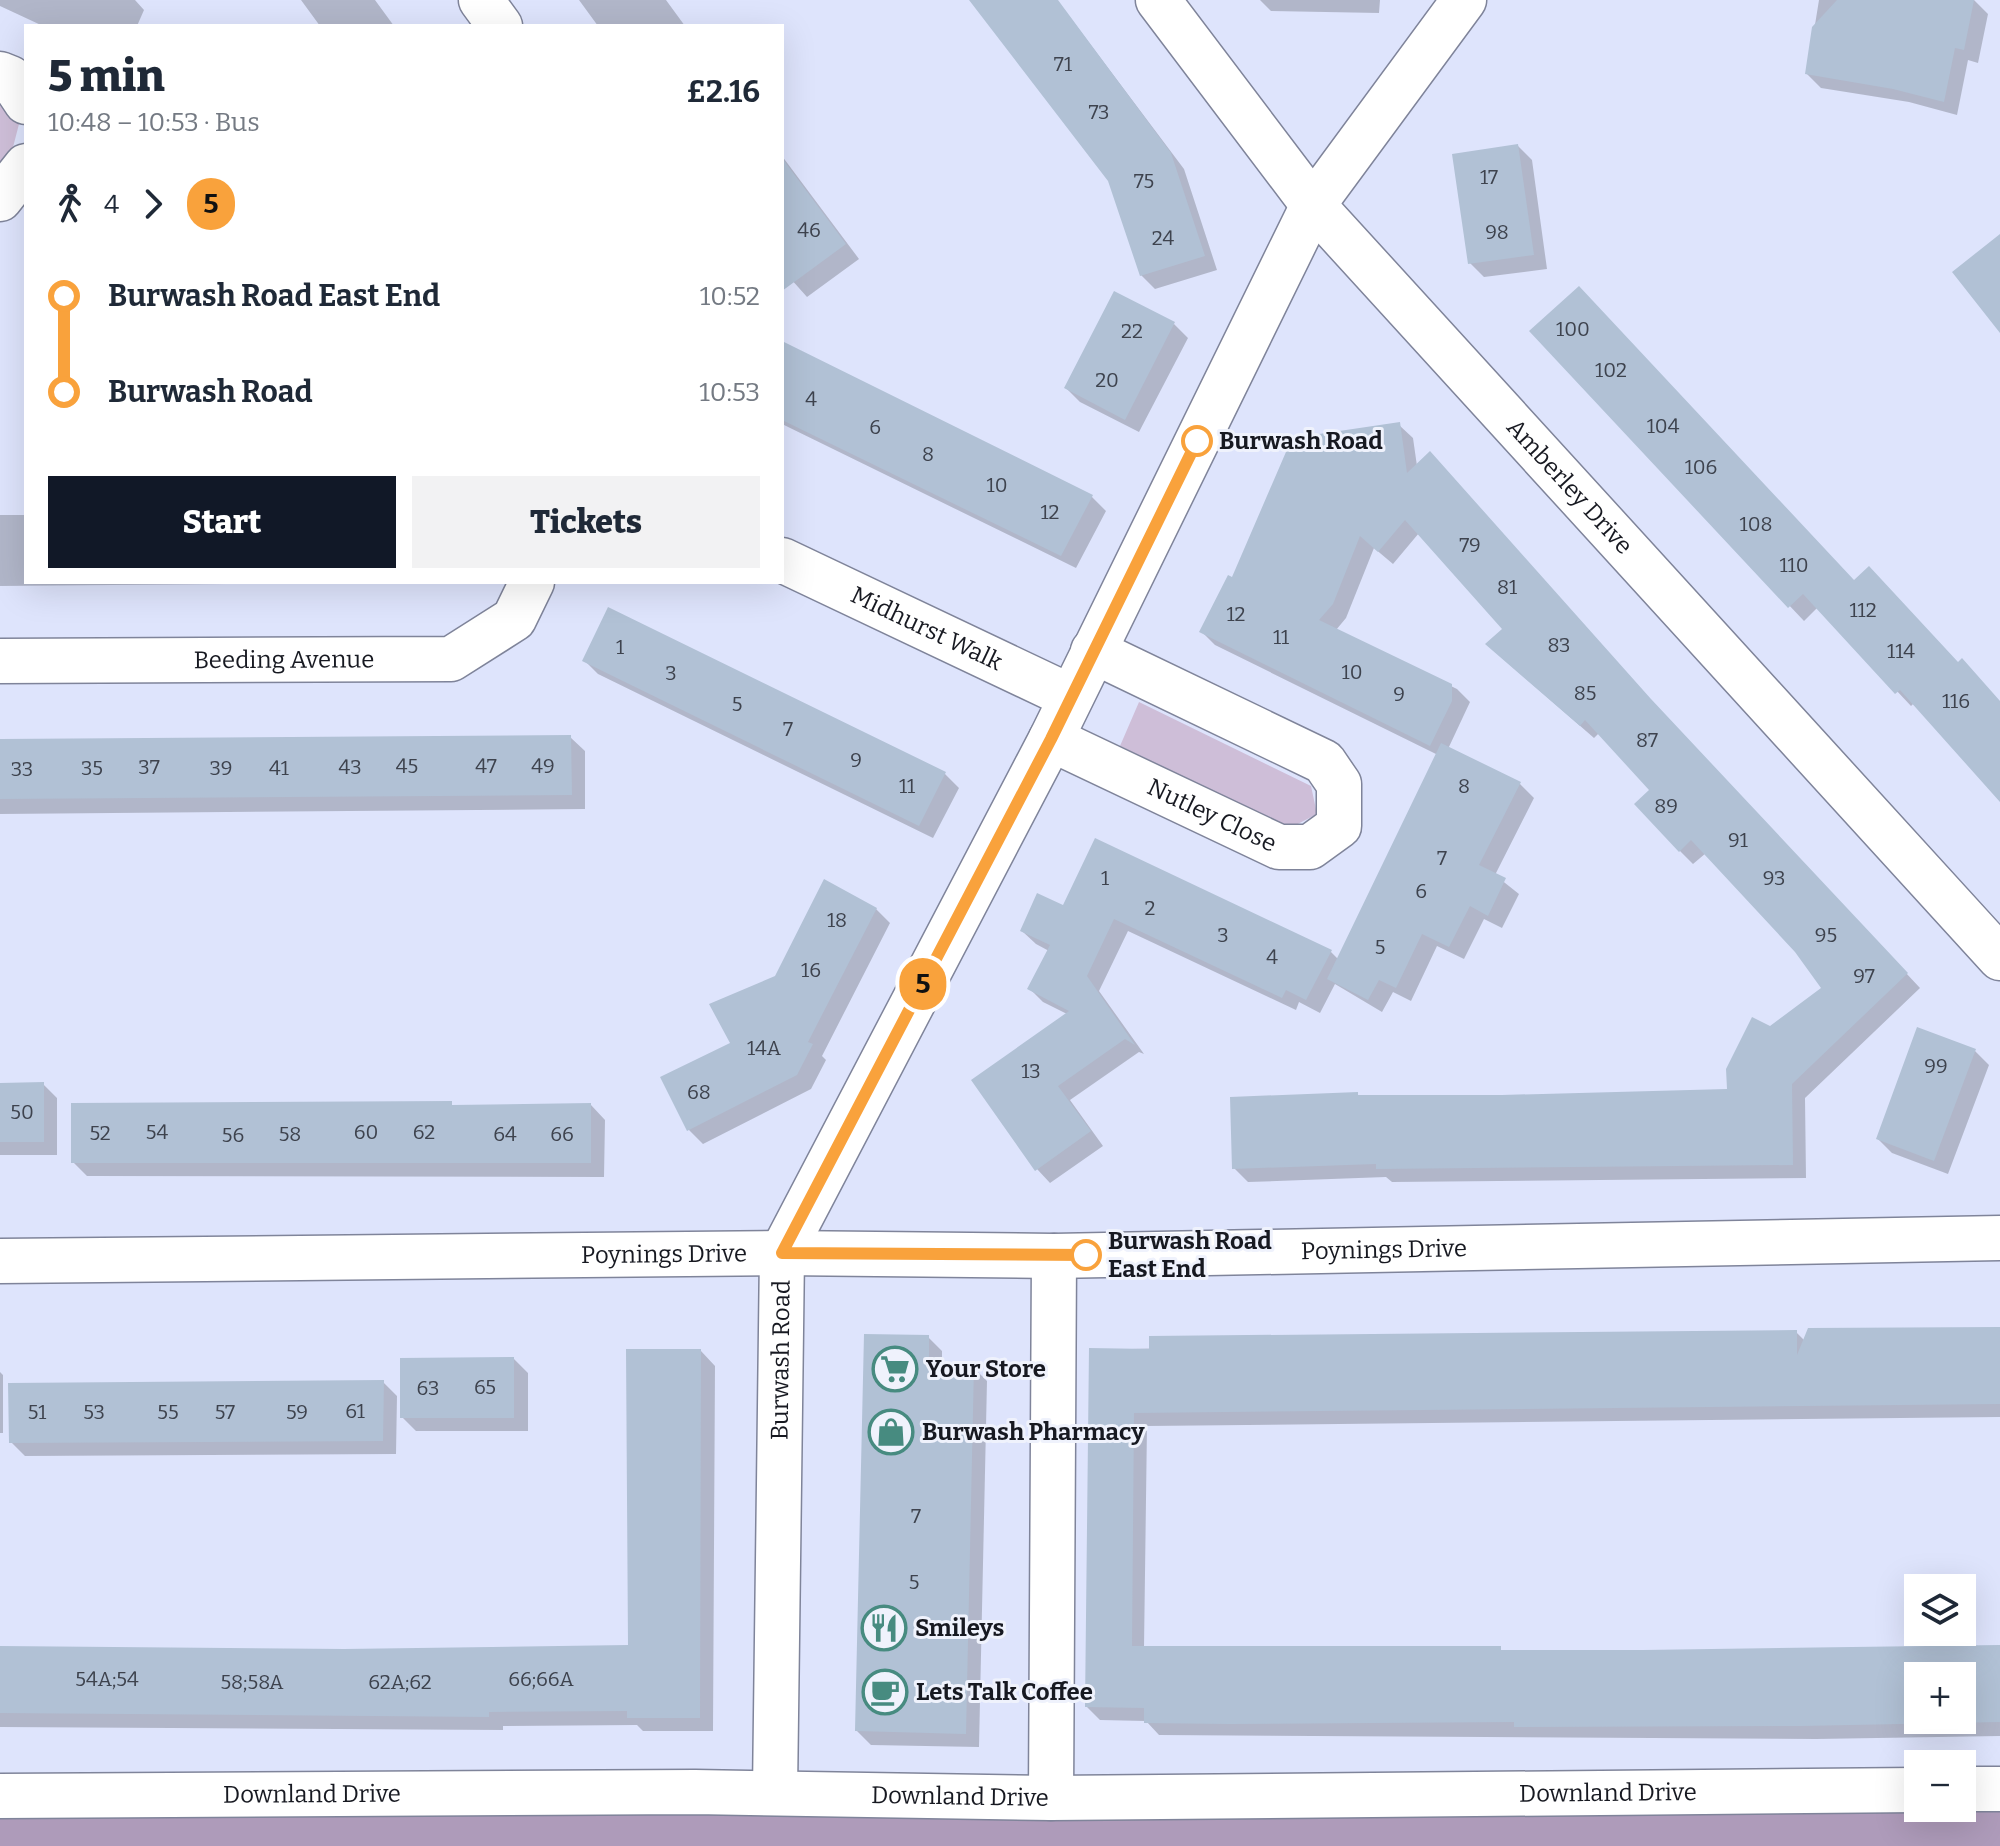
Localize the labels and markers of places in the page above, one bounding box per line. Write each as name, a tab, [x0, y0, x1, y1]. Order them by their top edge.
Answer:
marker: Burwash Road	[1182, 426, 1212, 456]
place label: Burwash Road	[1219, 427, 1383, 455]
place label: Burwash Road East End	[1108, 1227, 1272, 1283]
marker: Burwash Road East End	[1071, 1240, 1101, 1270]
supermarket icon: Your Store	[871, 1345, 919, 1393]
place label: Your Store	[926, 1355, 1046, 1383]
shop icon: Burwash Pharmacy	[867, 1408, 915, 1456]
place label: Burwash Pharmacy	[922, 1418, 1145, 1446]
restaurant icon: Smileys	[860, 1604, 908, 1652]
place label: Smileys	[915, 1614, 1004, 1642]
cafe icon: Lets Talk Coffee	[861, 1668, 909, 1716]
place label: Lets Talk Coffee	[916, 1678, 1093, 1706]

